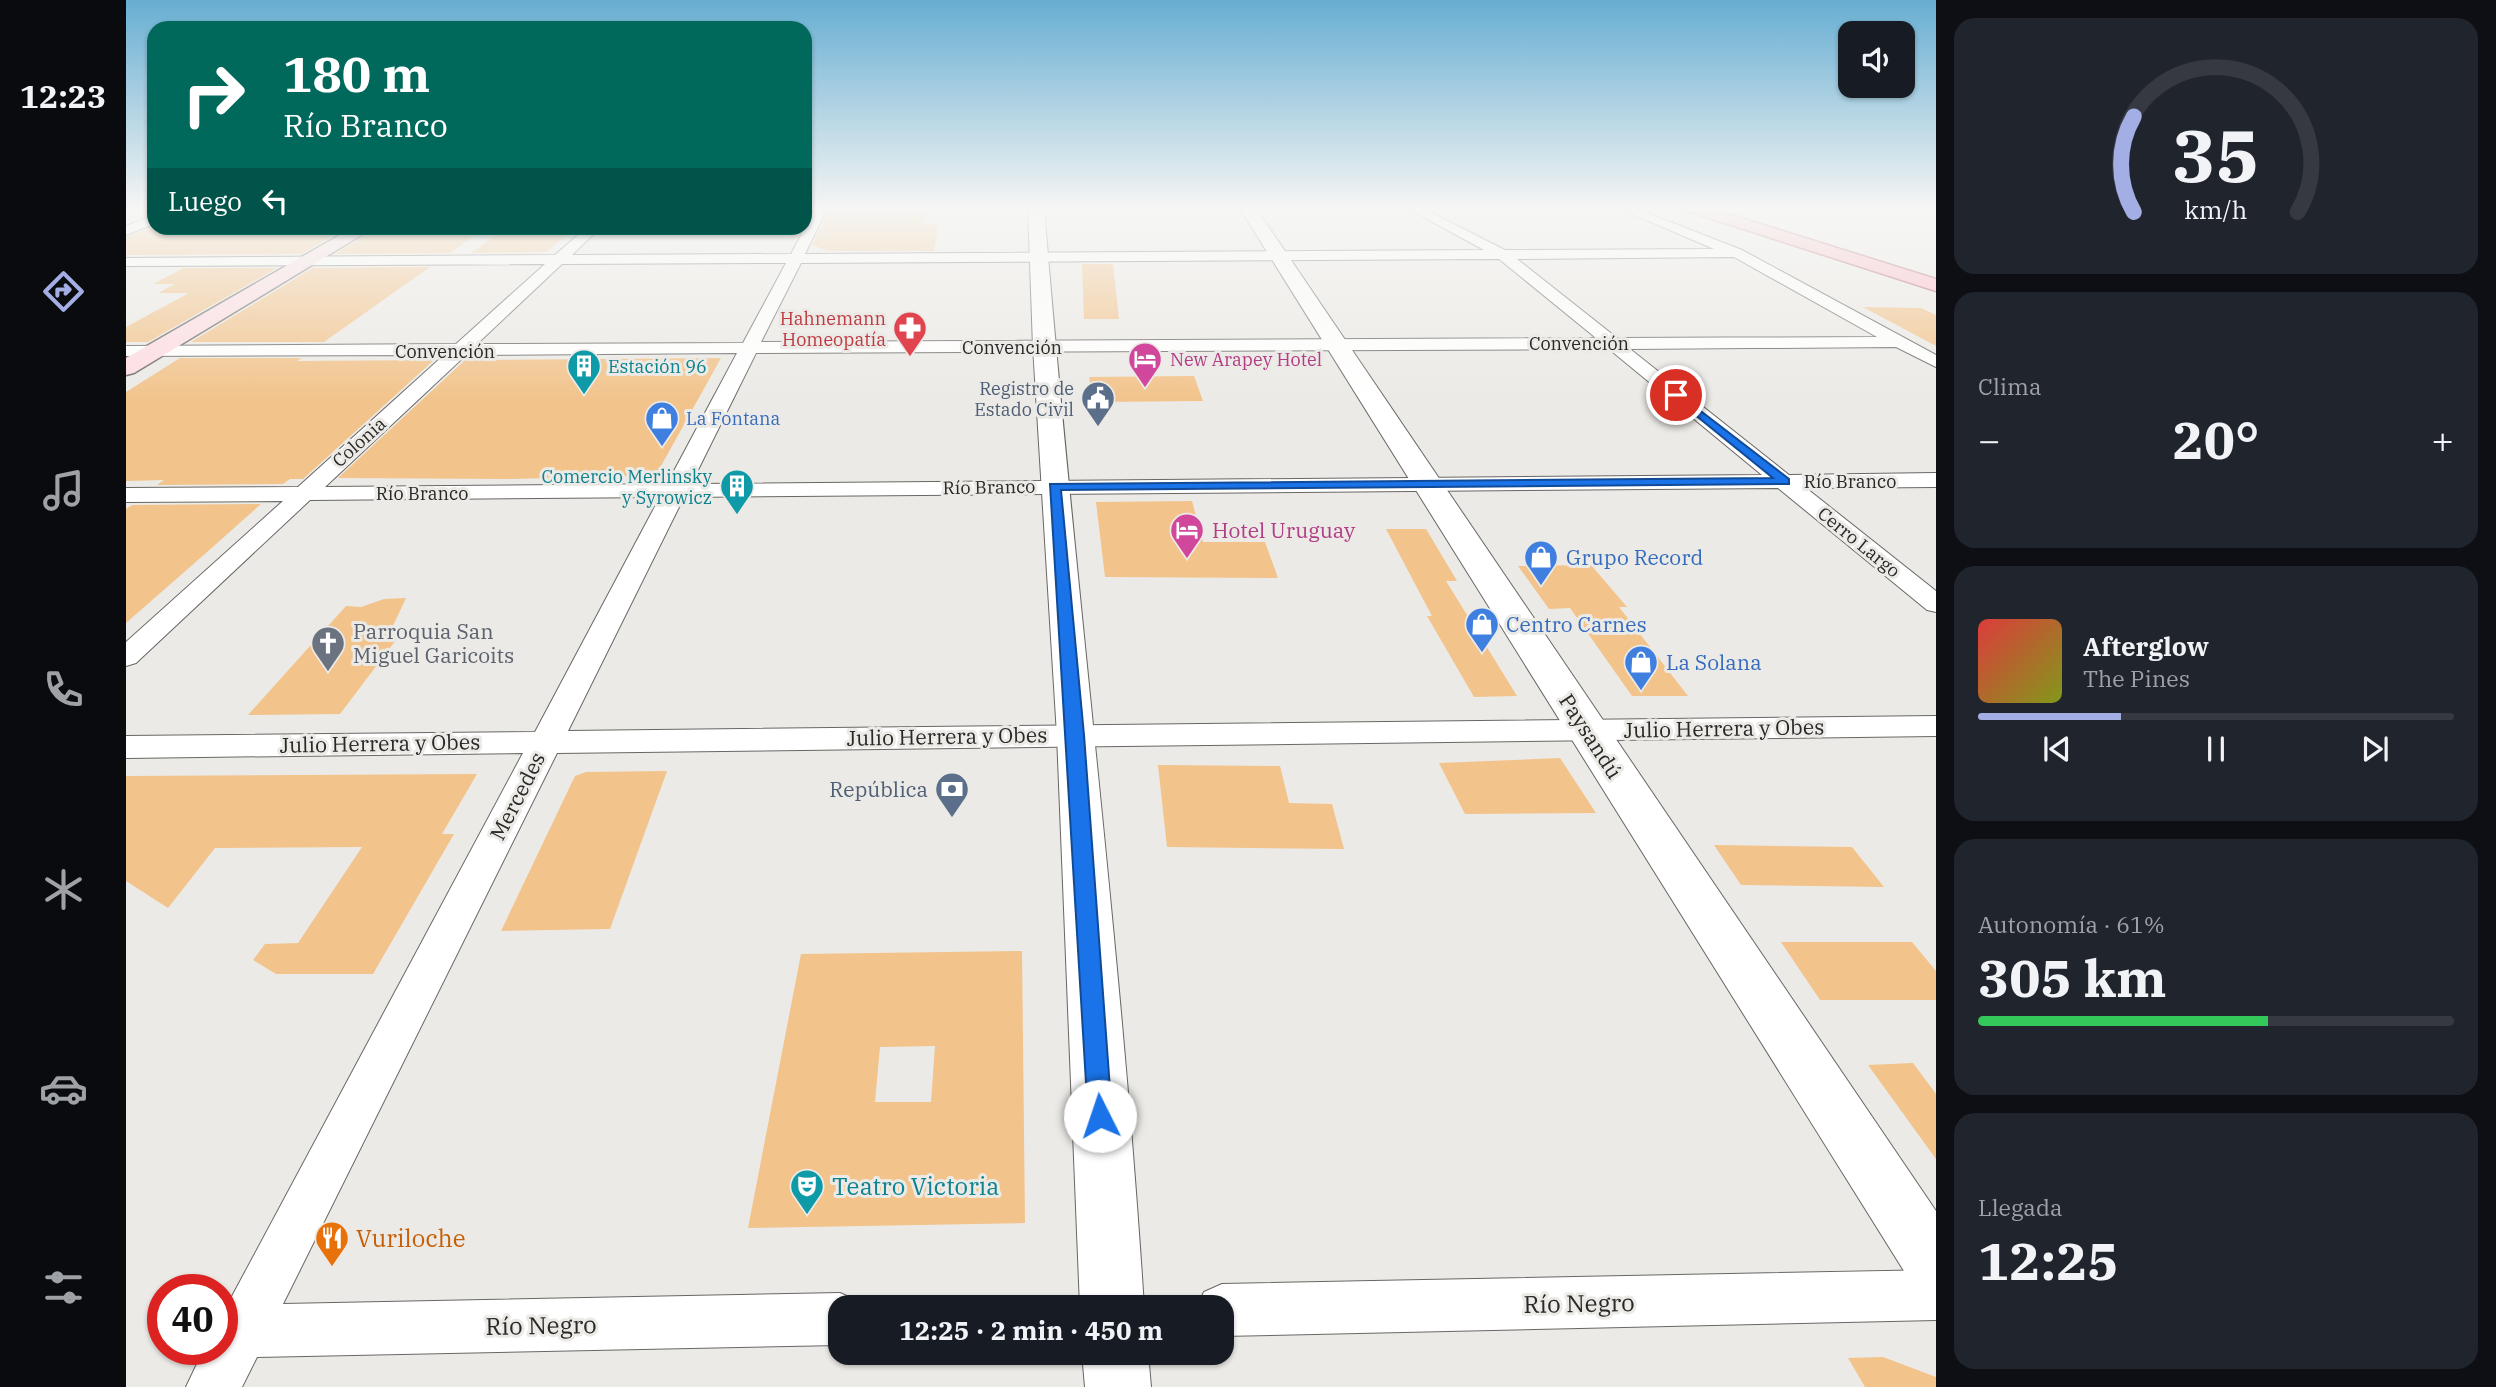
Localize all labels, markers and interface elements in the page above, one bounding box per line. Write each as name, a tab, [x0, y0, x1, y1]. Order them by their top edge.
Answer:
map controls	[1838, 21, 1915, 98]
button: sound	[1838, 21, 1915, 98]
text: 180 m	[283, 42, 430, 105]
icon: right	[168, 49, 259, 140]
text: 12:23	[20, 75, 106, 117]
text: Río Branco	[283, 104, 448, 146]
text: 35	[2172, 107, 2260, 202]
icon: left	[256, 182, 294, 220]
text: Luego	[168, 184, 242, 218]
text: km/h	[2184, 193, 2248, 226]
icon: directions	[39, 267, 88, 316]
place label: Hahnemann Homeopatía	[780, 307, 886, 351]
pharmacy icon: Hahnemann Homeopatía	[891, 309, 929, 358]
street label: Convención	[1529, 332, 1629, 355]
street label: Convención	[962, 336, 1062, 359]
street label: Convención	[395, 340, 495, 363]
hotel icon: New Arapey Hotel	[1126, 340, 1164, 389]
building icon: Estación 96	[565, 347, 603, 396]
place label: New Arapey Hotel	[1170, 348, 1322, 371]
place label: Estación 96	[608, 355, 707, 378]
pin	[1646, 365, 1706, 425]
text: Clima	[1978, 371, 2042, 401]
icon: arrive	[1657, 376, 1695, 414]
place label: Registro de Estado Civil	[974, 377, 1074, 421]
public building icon: Registro de Estado Civil	[1079, 379, 1117, 428]
shop icon: La Fontana	[643, 399, 681, 448]
text: 20°	[2173, 406, 2259, 473]
place label: La Fontana	[686, 407, 781, 430]
street label: Colonia	[327, 412, 391, 472]
text: −	[1978, 415, 2001, 464]
text: +	[2431, 415, 2454, 464]
place label: Comercio Merlinsky y Syrowicz	[541, 465, 712, 509]
icon: music	[39, 466, 88, 515]
building icon: Comercio Merlinsky y Syrowicz	[718, 467, 756, 516]
street label: Río Branco	[1804, 470, 1896, 493]
street label: Río Branco	[942, 475, 1036, 499]
street label: Río Branco	[376, 482, 468, 505]
street label: Cerro Largo	[1813, 502, 1905, 582]
hotel icon: Hotel Uruguay	[1168, 511, 1206, 560]
place label: Hotel Uruguay	[1212, 516, 1356, 544]
shop icon: Grupo Record	[1522, 538, 1560, 587]
place label: Grupo Record	[1566, 543, 1703, 571]
shop icon: Centro Carnes	[1463, 605, 1501, 654]
place label: Centro Carnes	[1506, 610, 1647, 638]
place label: Parroquia San Miguel Garicoits	[353, 617, 514, 669]
church icon: Parroquia San Miguel Garicoits	[309, 624, 347, 673]
text: Afterglow	[2083, 629, 2209, 663]
shop icon: La Solana	[1622, 643, 1660, 692]
place label: La Solana	[1666, 648, 1762, 676]
text: The Pines	[2083, 663, 2190, 693]
icon: phone	[39, 665, 88, 714]
street label: Paysandú	[1553, 688, 1629, 784]
street label: Julio Herrera y Obes	[1623, 712, 1825, 744]
street label: Julio Herrera y Obes	[846, 720, 1048, 752]
street label: Julio Herrera y Obes	[279, 727, 481, 759]
icon: previous	[2038, 730, 2076, 768]
icon: pause	[2197, 730, 2235, 768]
icon: next	[2356, 730, 2394, 768]
street label: Mercedes	[483, 747, 551, 845]
bank icon: República	[933, 770, 971, 819]
place label: República	[829, 775, 928, 803]
icon: climate	[39, 865, 88, 914]
text: Autonomía · 61%	[1978, 909, 2165, 939]
text: 305 km	[1978, 944, 2167, 1011]
icon: car	[39, 1064, 88, 1113]
position arrow	[1063, 1079, 1137, 1153]
theatre icon: Teatro Victoria	[788, 1167, 826, 1216]
place label: Teatro Victoria	[832, 1170, 999, 1202]
text: Llegada	[1978, 1192, 2062, 1222]
restaurant icon: Vuriloche	[313, 1219, 351, 1268]
place label: Vuriloche	[356, 1222, 466, 1254]
text: 12:25	[1978, 1227, 2119, 1294]
icon: filters	[39, 1263, 88, 1312]
speed limit sign: 40	[147, 1274, 238, 1365]
street label: Río Negro	[1523, 1286, 1635, 1320]
street label: Río Negro	[485, 1308, 597, 1342]
text: 12:25 · 2 min · 450 m	[899, 1313, 1163, 1347]

